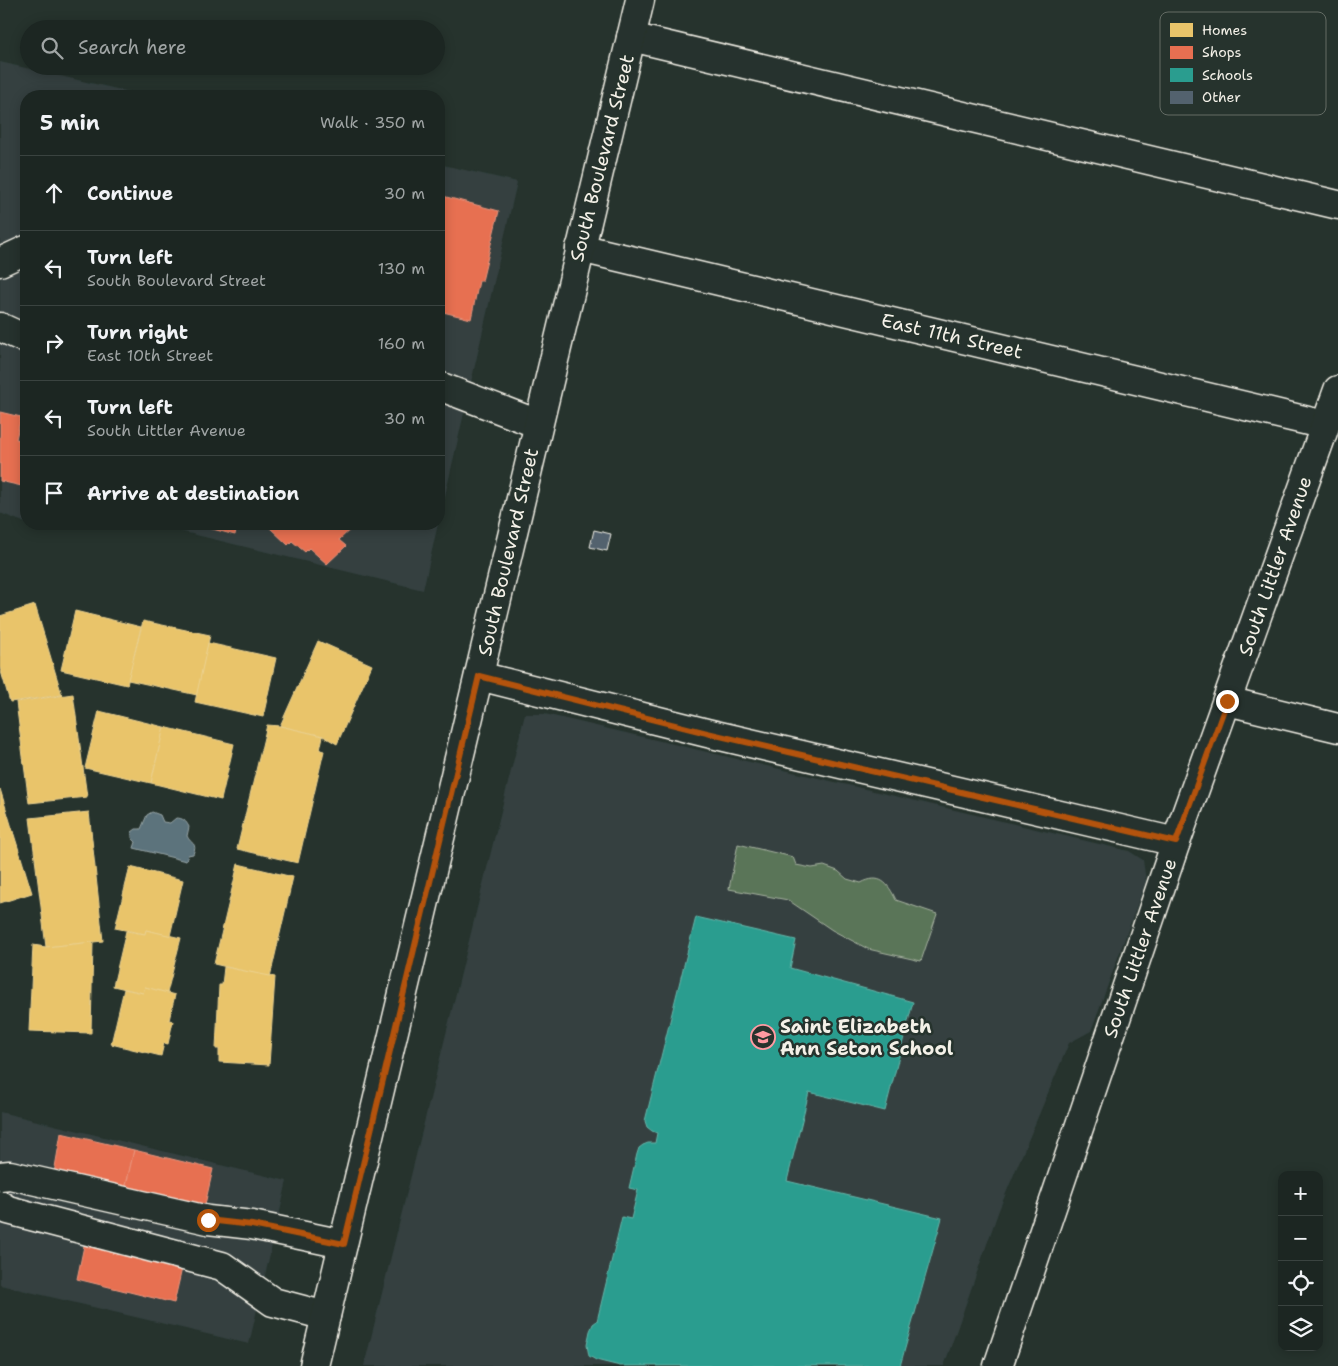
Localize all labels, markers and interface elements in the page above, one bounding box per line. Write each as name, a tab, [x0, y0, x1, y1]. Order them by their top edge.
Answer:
legend	[1160, 12, 1326, 115]
search box	[20, 20, 445, 75]
text: Homes	[1202, 21, 1247, 39]
icon: search	[38, 34, 66, 62]
text: Search here	[78, 35, 187, 60]
text: Shops	[1202, 43, 1241, 61]
street label: South Boulevard Street	[564, 52, 640, 264]
text: Schools	[1202, 66, 1253, 84]
text: Other	[1202, 88, 1241, 106]
text: 5 min	[40, 109, 100, 137]
text: Walk · 350 m	[320, 112, 425, 133]
icon: ahead	[40, 179, 68, 207]
text: Continue	[87, 181, 173, 206]
text: 30 m	[384, 183, 425, 204]
text: Turn left	[87, 245, 173, 270]
icon: left	[40, 254, 68, 282]
text: 130 m	[378, 258, 425, 279]
text: South Boulevard Street	[87, 270, 266, 291]
street label: East 11th Street	[879, 308, 1025, 364]
text: Turn right	[87, 320, 188, 345]
icon: right	[40, 329, 68, 357]
text: 160 m	[378, 333, 425, 354]
text: East 10th Street	[87, 345, 213, 366]
text: Turn left	[87, 395, 173, 420]
icon: left	[40, 404, 68, 432]
text: 30 m	[384, 408, 425, 429]
text: South Littler Avenue	[87, 420, 246, 441]
street label: South Boulevard Street	[472, 446, 544, 658]
street label: South Littler Avenue	[1232, 473, 1318, 659]
icon: arrive	[40, 479, 68, 507]
text: Arrive at destination	[87, 481, 299, 506]
route end	[1216, 690, 1239, 713]
street label: South Littler Avenue	[1097, 855, 1183, 1041]
place label: Saint Elizabeth Ann Seton School	[780, 1014, 954, 1061]
school or university icon: Saint Elizabeth Ann Seton School	[750, 1024, 776, 1050]
map controls	[1278, 1171, 1323, 1351]
button: +	[1278, 1171, 1323, 1216]
route start	[197, 1209, 220, 1232]
button: −	[1278, 1216, 1323, 1261]
button: locate	[1278, 1261, 1323, 1306]
button: layers	[1278, 1306, 1323, 1351]

